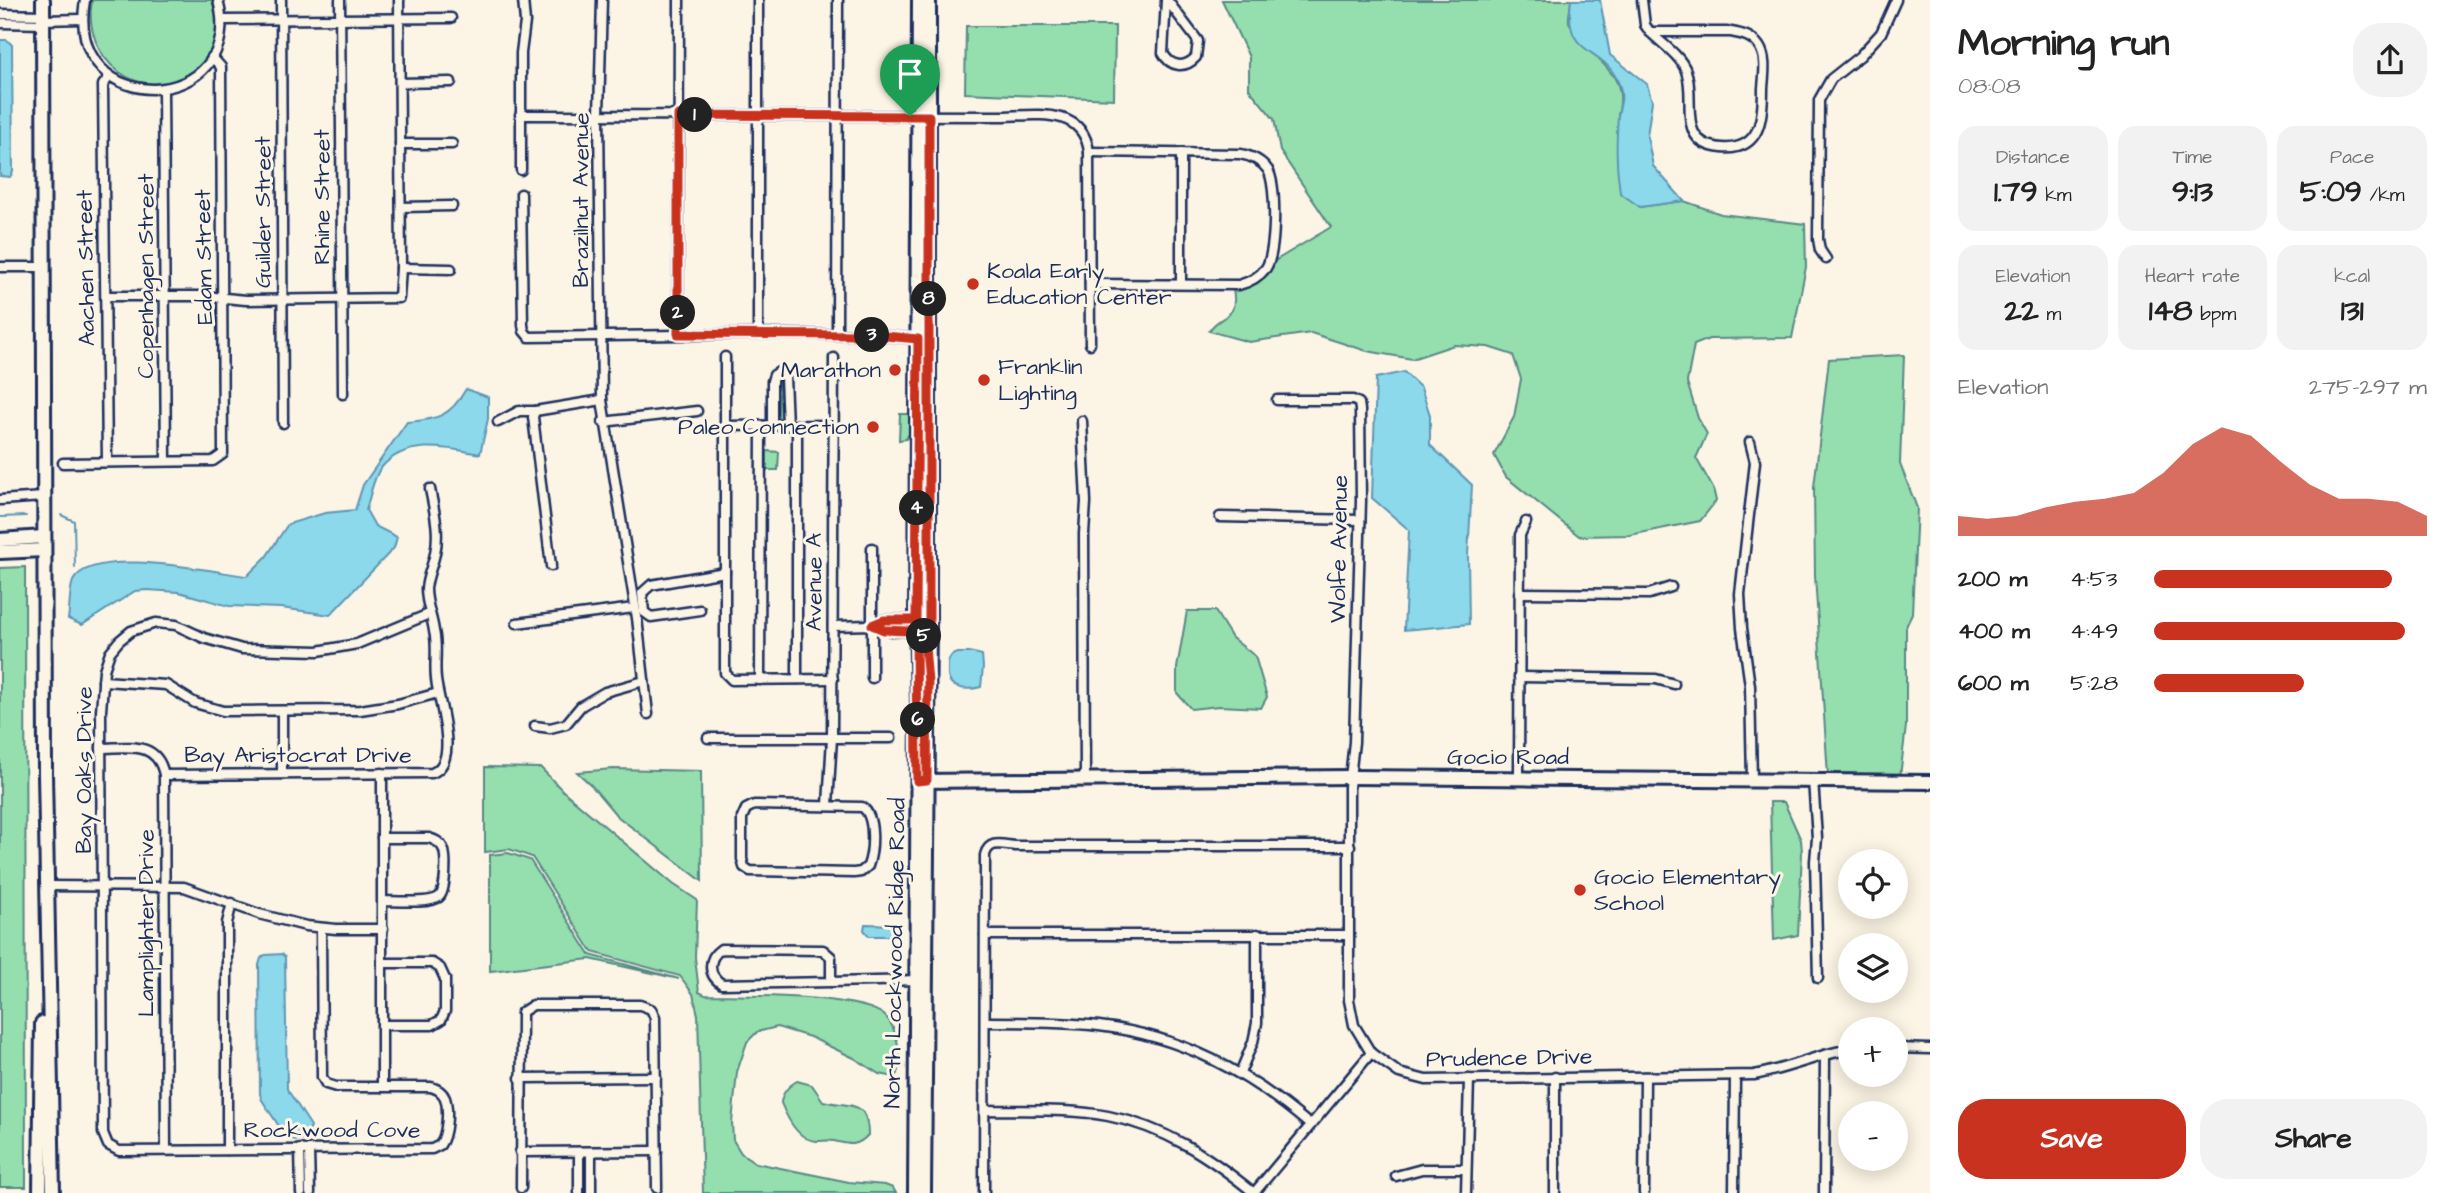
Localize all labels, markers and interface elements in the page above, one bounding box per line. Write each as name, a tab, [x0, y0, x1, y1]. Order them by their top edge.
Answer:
text: Morning run	[1958, 18, 2170, 70]
button: share	[2353, 23, 2427, 97]
pin	[880, 44, 940, 116]
icon: arrive	[891, 55, 929, 93]
text: 08:08	[1958, 70, 2021, 102]
pin: 1	[678, 97, 712, 132]
text: 1	[693, 101, 696, 128]
street label: Brazilnut Avenue	[565, 112, 597, 288]
street label: Rhine Street	[306, 129, 338, 265]
street label: Guilder Street	[247, 135, 279, 288]
text: Distance	[1996, 144, 2070, 171]
text: Time	[2173, 144, 2212, 171]
text: Pace	[2330, 144, 2374, 171]
text: 1.79	[1994, 171, 2038, 213]
text: 9:13	[2172, 171, 2213, 213]
text: 5:09	[2300, 171, 2362, 213]
street label: Copenhagen Street	[130, 173, 163, 379]
text: km	[2038, 182, 2072, 209]
text: /km	[2362, 182, 2405, 209]
street label: Edam Street	[187, 188, 221, 325]
street label: Aachen Street	[69, 189, 103, 347]
place label: Koala Early Education Center	[987, 255, 1172, 313]
text: Elevation	[1995, 263, 2070, 290]
text: Heart rate	[2145, 263, 2240, 290]
text: kcal	[2334, 263, 2370, 290]
marker: Koala Early Education Center	[965, 276, 981, 292]
pin: 8	[912, 282, 946, 316]
text: 8	[922, 285, 935, 312]
text: 22	[2004, 290, 2039, 332]
text: 148	[2149, 290, 2193, 332]
text: 131	[2341, 290, 2364, 332]
pin: 2	[660, 296, 696, 330]
text: 2	[672, 299, 683, 326]
text: m	[2039, 301, 2061, 328]
text: bpm	[2193, 301, 2236, 328]
pin: 3	[854, 318, 890, 352]
text: 3	[867, 321, 876, 348]
place label: Franklin Lighting	[998, 351, 1083, 410]
place label: Marathon	[781, 354, 881, 386]
marker: Marathon	[887, 362, 903, 378]
text: Elevation	[1958, 371, 2049, 403]
text: 275–297 m	[2309, 371, 2427, 403]
marker: Franklin Lighting	[976, 372, 992, 388]
place label: Paleo Connection	[678, 411, 859, 443]
marker: Paleo Connection	[865, 419, 881, 435]
street label: Wolfe Avenue	[1322, 475, 1356, 623]
pin: 4	[900, 490, 934, 526]
text: 4	[910, 494, 923, 521]
street label: Avenue A	[798, 532, 830, 631]
text: 200 m	[1958, 563, 2027, 595]
text: 4:53	[2070, 563, 2117, 595]
text: 400 m	[1958, 615, 2030, 647]
text: 4:49	[2070, 615, 2118, 647]
pin: 5	[906, 618, 942, 654]
text: 5	[917, 622, 930, 649]
text: 600 m	[1958, 667, 2029, 699]
text: 5:28	[2070, 667, 2118, 699]
street label: Bay Oaks Drive	[68, 686, 101, 854]
pin: 6	[900, 702, 936, 738]
text: 6	[912, 706, 923, 733]
street label: Bay Aristocrat Drive	[184, 739, 412, 772]
street label: Gocio Road	[1447, 741, 1569, 773]
street label: North Lockwood Ridge Road	[876, 797, 915, 1109]
street label: Lamplighter Drive	[130, 829, 163, 1017]
map controls	[1838, 849, 1908, 1171]
button: locate	[1838, 849, 1908, 919]
place label: Gocio Elementary School	[1594, 861, 1781, 919]
marker: Gocio Elementary School	[1572, 882, 1588, 898]
button: layers	[1838, 933, 1908, 1003]
button: +	[1838, 1017, 1908, 1087]
street label: Prudence Drive	[1426, 1041, 1592, 1075]
button: Save	[1958, 1099, 2186, 1179]
button: Share	[2200, 1099, 2427, 1179]
button: −	[1838, 1101, 1908, 1171]
street label: Rockwood Cove	[243, 1114, 421, 1146]

